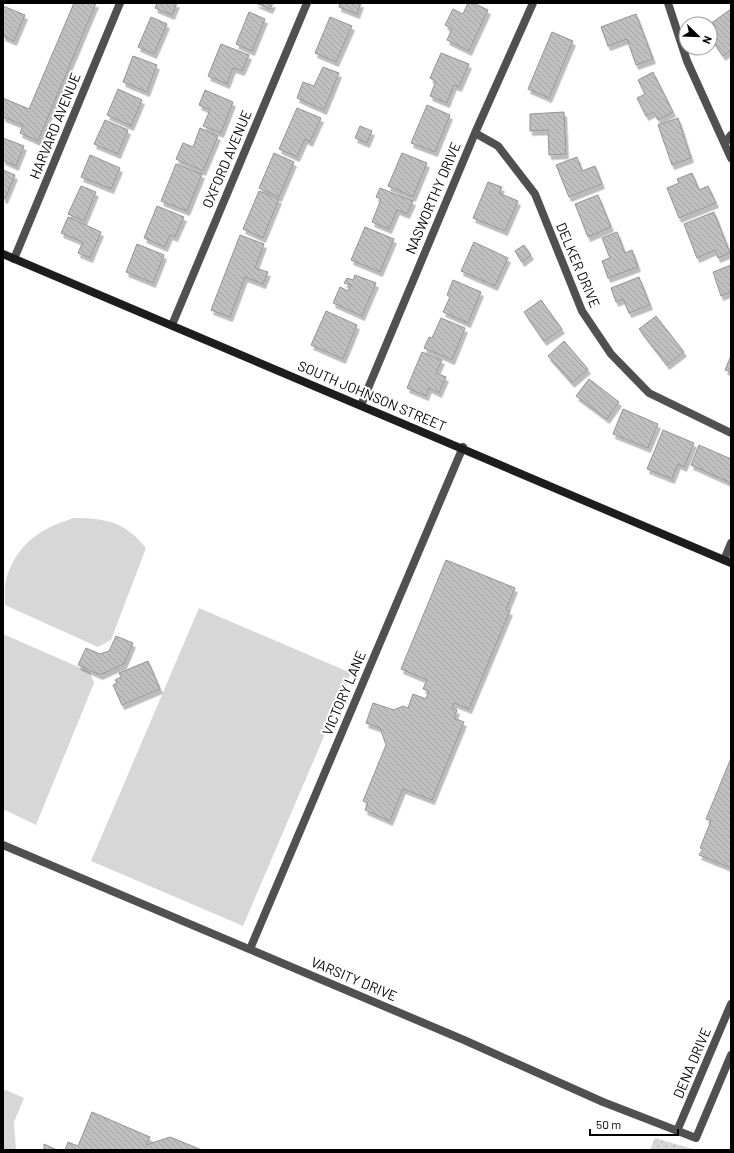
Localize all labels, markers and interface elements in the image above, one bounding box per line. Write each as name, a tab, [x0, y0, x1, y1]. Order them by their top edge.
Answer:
north arrow	[678, 16, 718, 56]
text: N	[700, 34, 715, 46]
street label: HARVARD AVENUE	[25, 70, 84, 181]
street label: OXFORD AVENUE	[198, 107, 255, 210]
street label: NASWORTHY DRIVE	[401, 139, 464, 256]
street label: DELKER DRIVE	[553, 220, 604, 310]
street label: SOUTH JOHNSON STREET	[295, 357, 449, 435]
street label: VICTORY LANE	[318, 648, 369, 738]
street label: VARSITY DRIVE	[309, 953, 400, 1004]
street label: DENA DRIVE	[669, 1025, 714, 1101]
scale bar	[590, 1111, 678, 1137]
text: 50 m	[596, 1117, 621, 1131]

